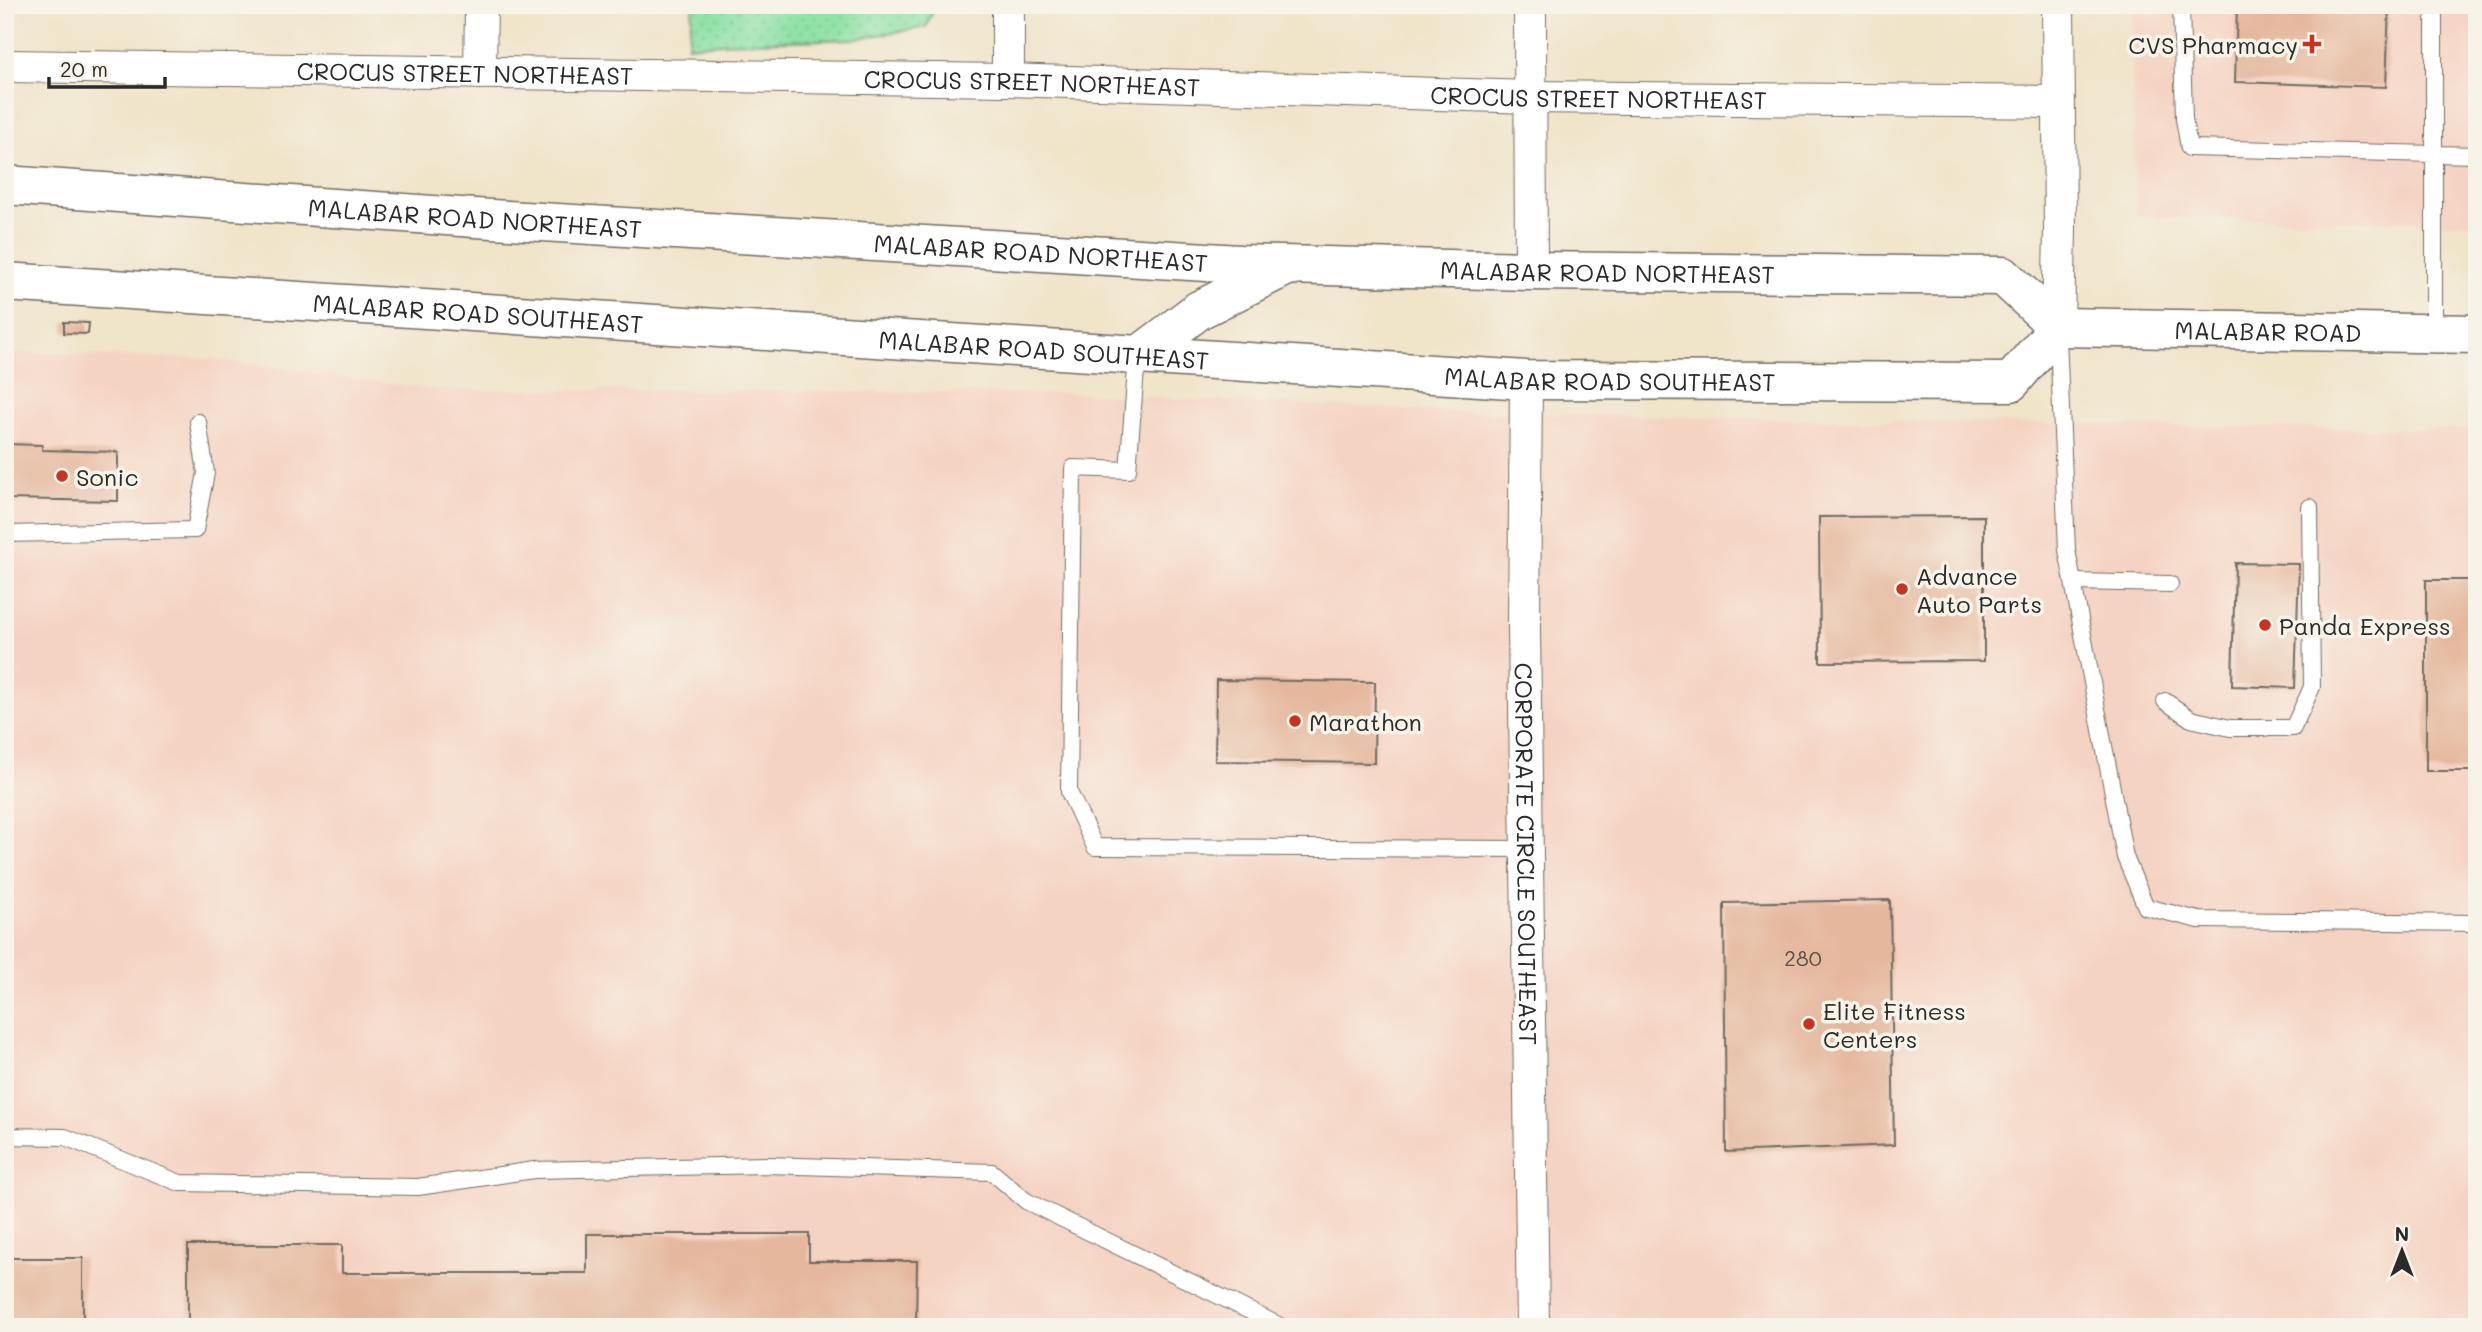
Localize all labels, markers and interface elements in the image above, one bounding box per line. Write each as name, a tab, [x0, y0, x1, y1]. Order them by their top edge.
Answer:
place label: CVS Pharmacy	[2128, 29, 2298, 60]
marker: CVS Pharmacy	[2304, 36, 2320, 52]
scale bar	[49, 46, 164, 90]
text: 20 m	[60, 55, 108, 82]
street label: CROCUS STREET NORTHEAST	[296, 55, 633, 90]
street label: CROCUS STREET NORTHEAST	[863, 62, 1201, 102]
street label: CROCUS STREET NORTHEAST	[1430, 78, 1767, 115]
street label: MALABAR ROAD NORTHEAST	[307, 191, 643, 244]
street label: MALABAR ROAD NORTHEAST	[873, 227, 1209, 278]
street label: MALABAR ROAD NORTHEAST	[1440, 253, 1775, 289]
street label: MALABAR ROAD SOUTHEAST	[312, 286, 644, 339]
street label: MALABAR ROAD	[2174, 313, 2362, 348]
street label: MALABAR ROAD SOUTHEAST	[878, 323, 1210, 375]
street label: MALABAR ROAD SOUTHEAST	[1443, 359, 1775, 397]
place label: Sonic	[76, 461, 139, 492]
marker: Sonic	[54, 468, 70, 484]
place label: Advance Auto Parts	[1916, 560, 2042, 619]
marker: Advance Auto Parts	[1894, 581, 1910, 597]
place label: Panda Express	[2279, 610, 2451, 641]
marker: Panda Express	[2257, 617, 2273, 633]
street label: CORPORATE CIRCLE SOUTHEAST	[1509, 662, 1545, 1045]
place label: Marathon	[1309, 706, 1422, 737]
marker: Marathon	[1287, 713, 1303, 729]
house number: 280	[1784, 944, 1822, 971]
place label: Elite Fitness Centers	[1823, 995, 1966, 1054]
marker: Elite Fitness Centers	[1801, 1016, 1817, 1032]
north arrow	[2366, 1216, 2436, 1286]
text: N	[2395, 1221, 2409, 1246]

